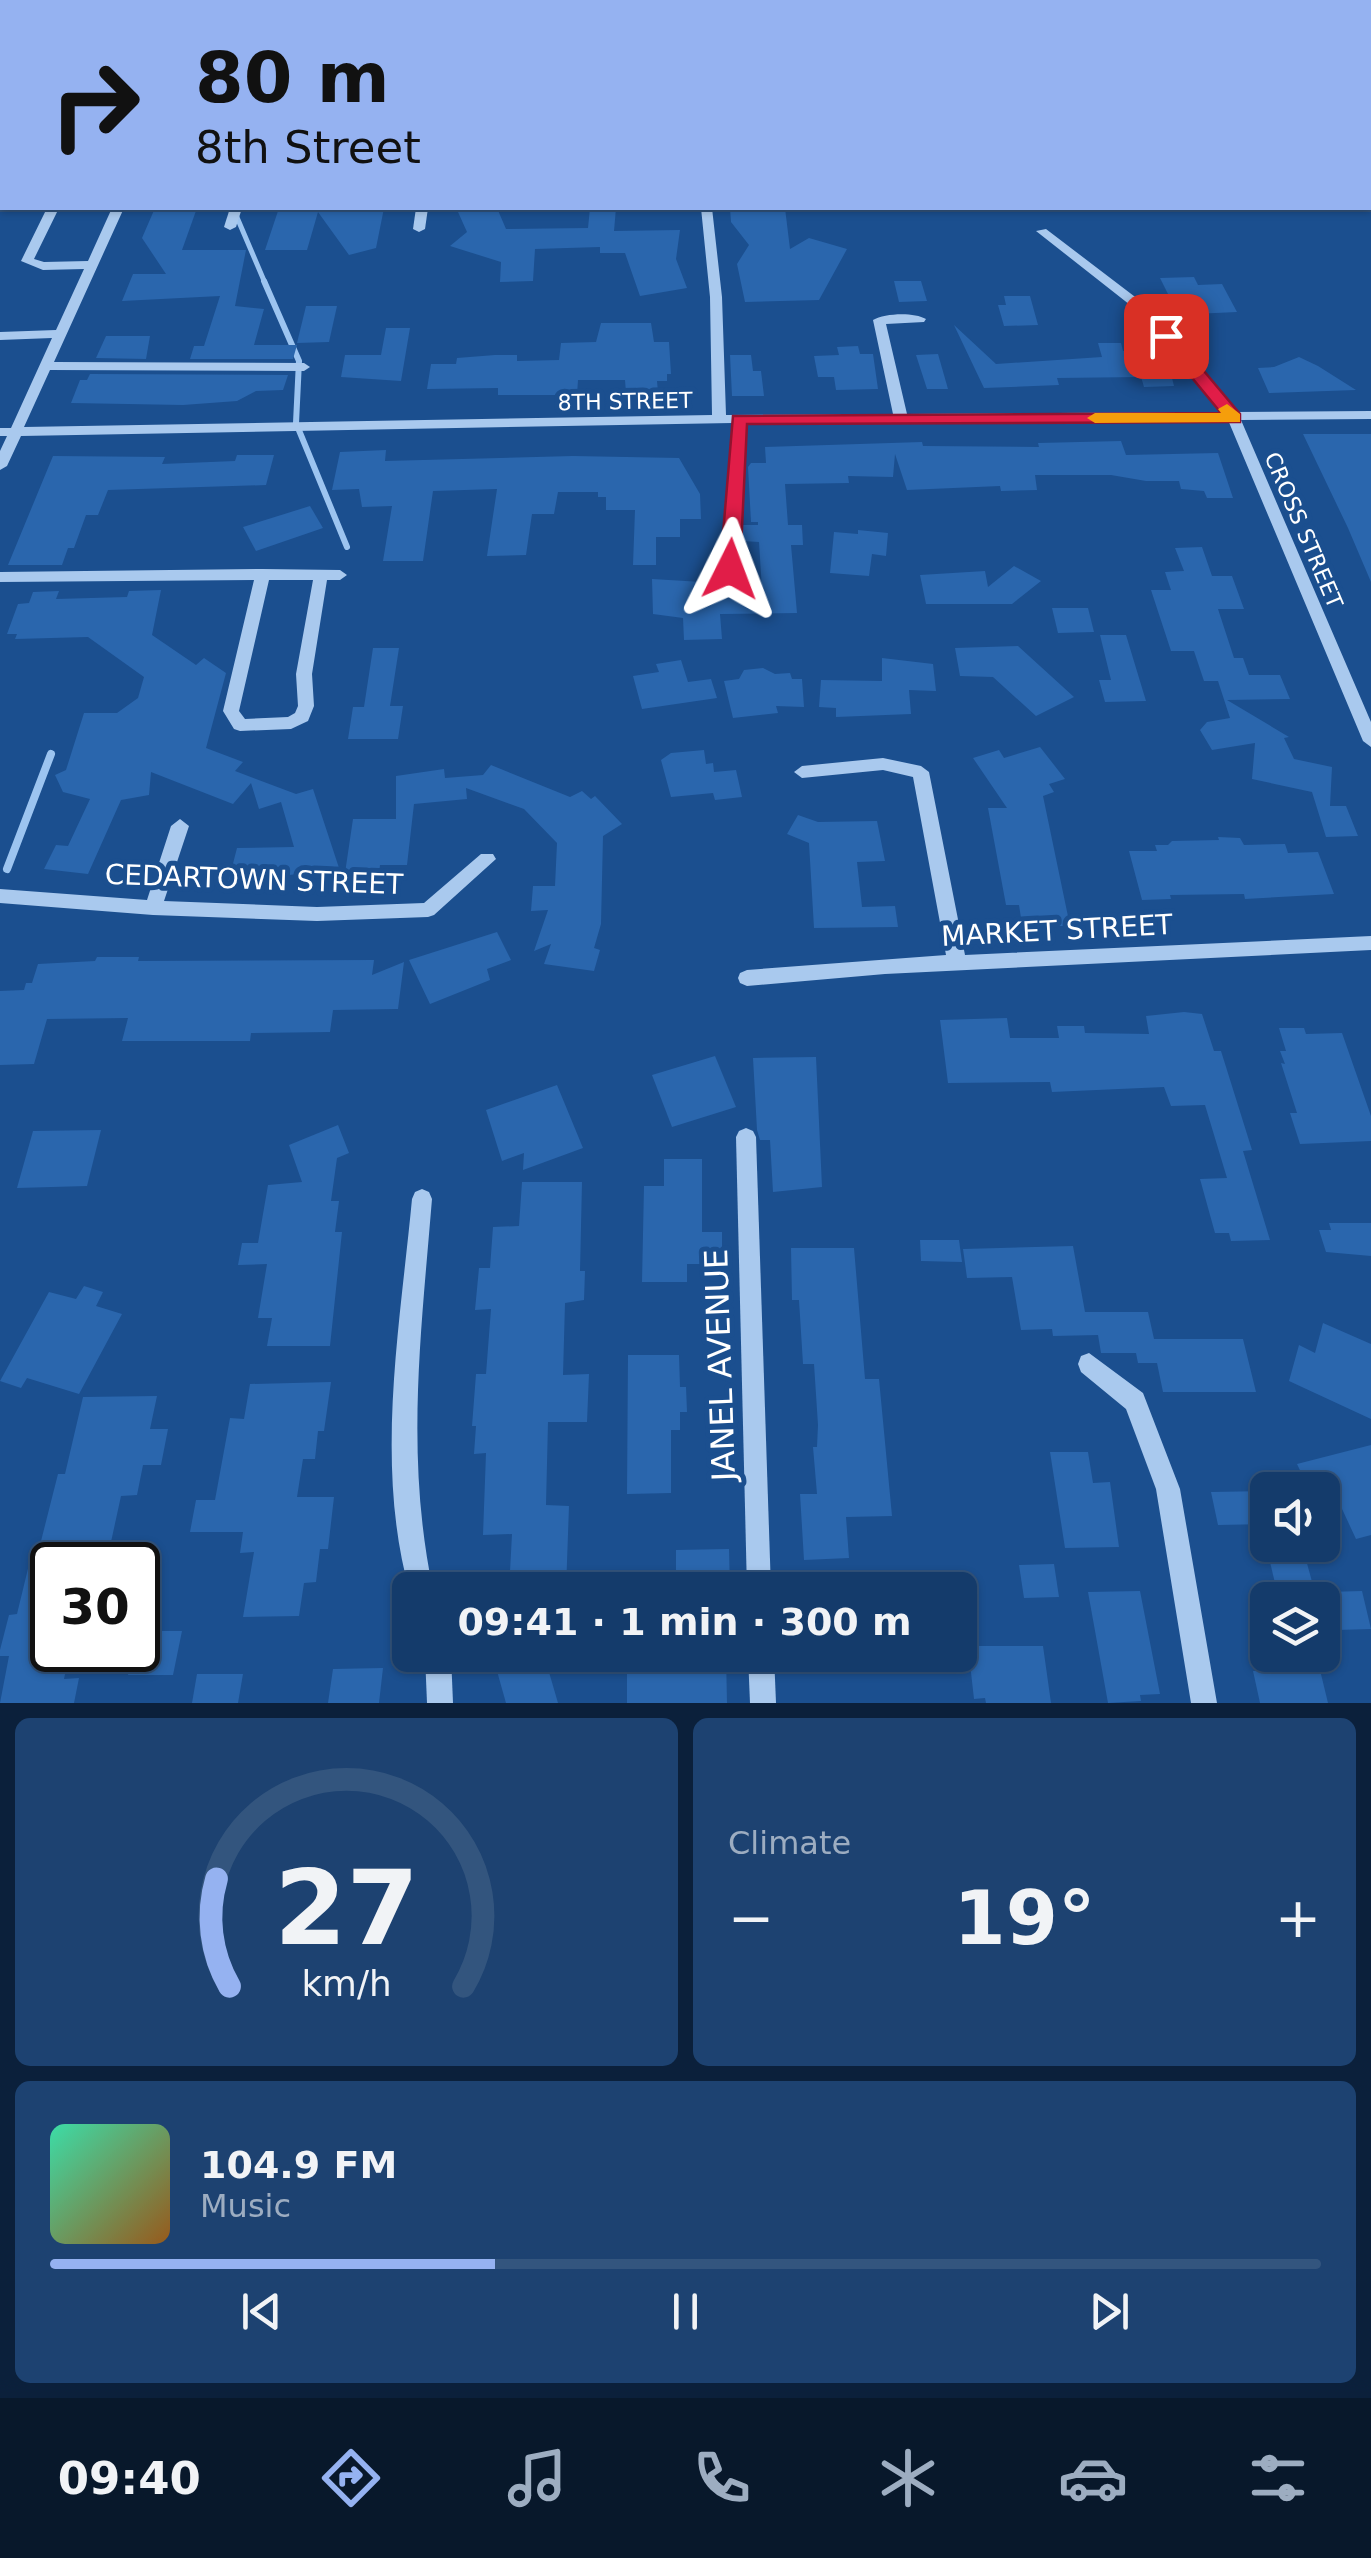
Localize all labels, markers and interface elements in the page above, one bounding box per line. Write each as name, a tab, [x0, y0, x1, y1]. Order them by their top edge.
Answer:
text: 80 m	[195, 37, 390, 119]
icon: right	[30, 40, 160, 170]
text: 8th Street	[195, 121, 421, 174]
pin	[1124, 294, 1209, 379]
icon: arrive	[1139, 309, 1194, 364]
street label: 8TH STREET	[557, 388, 693, 415]
street label: CROSS STREET	[1259, 449, 1348, 612]
position arrow	[678, 517, 782, 621]
street label: CEDARTOWN STREET	[104, 858, 405, 901]
street label: MARKET STREET	[940, 908, 1174, 953]
street label: JANEL AVENUE	[697, 1248, 743, 1484]
map controls	[1250, 1472, 1340, 1672]
button: sound	[1250, 1472, 1340, 1562]
speed limit sign: 30	[30, 1542, 160, 1672]
button: layers	[1250, 1582, 1340, 1672]
text: 09:41 · 1 min · 300 m	[457, 1600, 912, 1644]
text: Climate	[728, 1824, 851, 1862]
text: 27	[274, 1847, 419, 1969]
text: 19°	[954, 1874, 1095, 1962]
text: −	[728, 1886, 774, 1950]
text: +	[1275, 1886, 1321, 1950]
text: km/h	[301, 1963, 392, 2004]
text: 104.9 FM	[200, 2143, 397, 2187]
text: Music	[200, 2187, 291, 2225]
icon: previous	[234, 2284, 289, 2339]
icon: pause	[658, 2284, 713, 2339]
icon: next	[1082, 2284, 1137, 2339]
icon: directions	[316, 2443, 386, 2513]
icon: music	[502, 2443, 572, 2513]
icon: phone	[687, 2443, 757, 2513]
icon: climate	[873, 2443, 943, 2513]
icon: car	[1058, 2443, 1128, 2513]
icon: filters	[1243, 2443, 1313, 2513]
text: 09:40	[58, 2452, 201, 2505]

